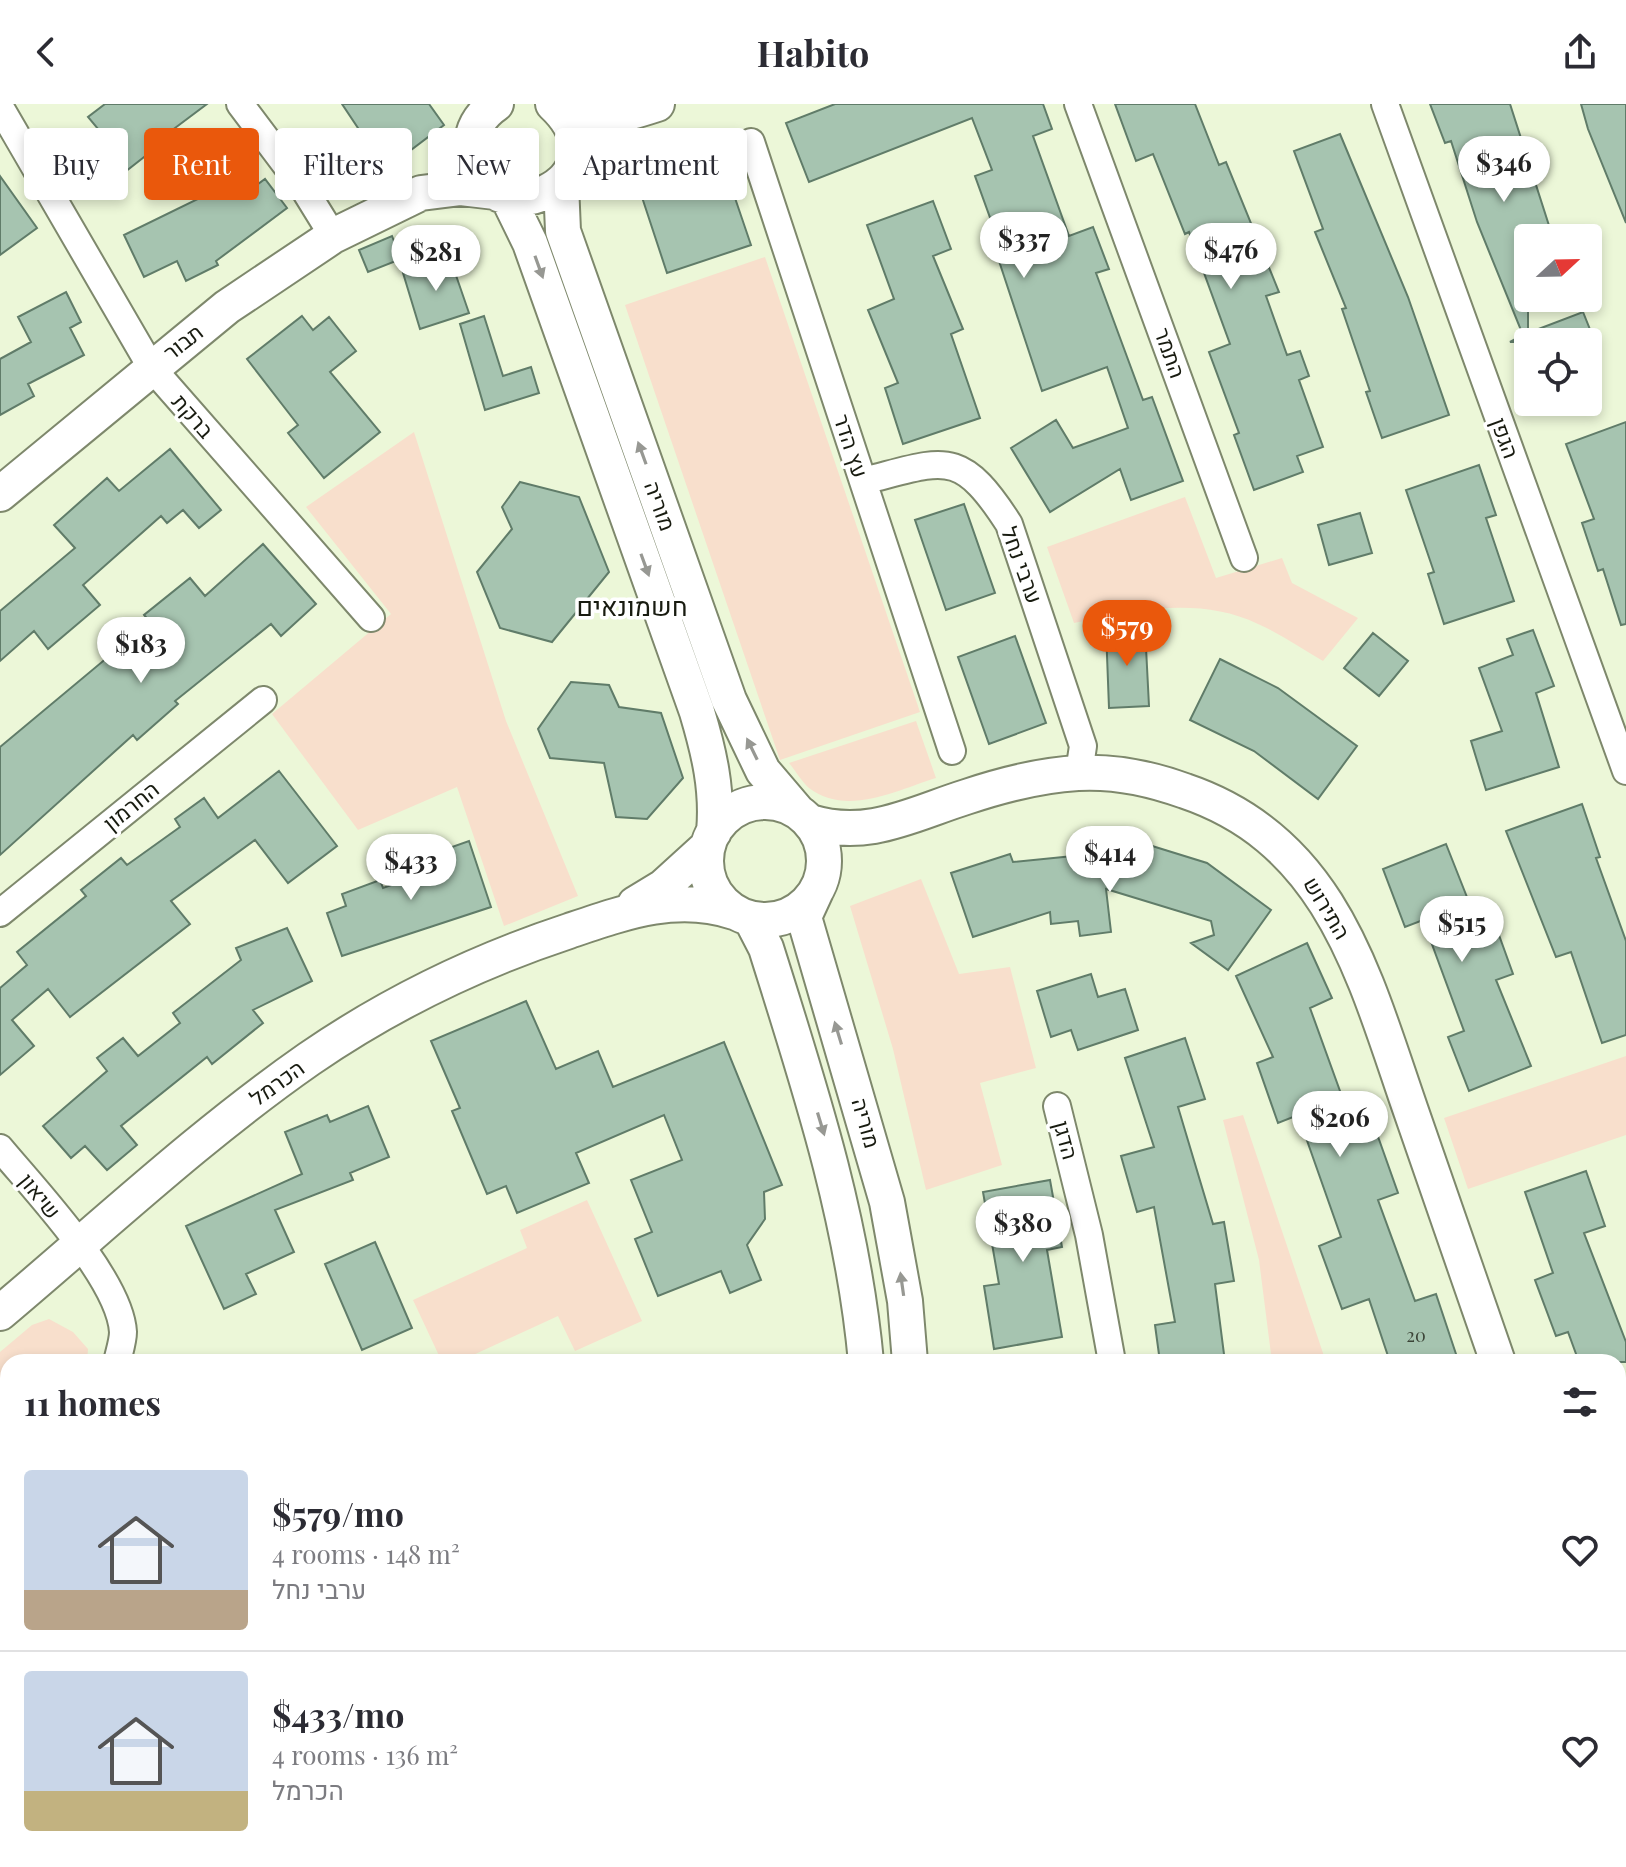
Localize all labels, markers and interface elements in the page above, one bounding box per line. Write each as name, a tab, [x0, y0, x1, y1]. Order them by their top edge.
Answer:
text: Habito	[757, 28, 869, 76]
icon: back	[24, 30, 68, 74]
icon: share	[1558, 30, 1602, 74]
chip: Buy	[24, 128, 128, 200]
chip: Rent	[144, 128, 259, 200]
chip: Filters	[275, 128, 412, 200]
chip: New	[428, 128, 539, 200]
chip: Apartment	[555, 128, 747, 200]
pin: $346	[1457, 136, 1551, 204]
text: $346	[1476, 144, 1532, 179]
pin: $337	[977, 212, 1071, 280]
text: $337	[998, 220, 1050, 255]
pin: $476	[1184, 223, 1278, 291]
north arrow	[1514, 224, 1602, 312]
map controls	[1514, 224, 1602, 416]
pin: $281	[389, 225, 483, 293]
text: $476	[1204, 231, 1258, 266]
text: $281	[409, 233, 463, 268]
one-way arrow	[533, 255, 546, 279]
street label: תבור	[156, 316, 208, 366]
street label: התמר	[1148, 323, 1194, 382]
button: locate	[1514, 328, 1602, 416]
street label: ברקת	[166, 387, 222, 444]
street label: עץ הדר	[828, 410, 876, 481]
street label: הגפן	[1485, 413, 1527, 462]
one-way arrow	[635, 441, 648, 465]
street label: מוריה	[638, 477, 684, 535]
street label: ערבי נחל	[995, 522, 1051, 607]
one-way arrow	[639, 553, 651, 577]
district label: חשמונאים	[576, 588, 688, 623]
pin: $579	[1080, 600, 1174, 668]
text: $579	[1100, 608, 1154, 643]
pin: $183	[94, 617, 188, 685]
text: $183	[115, 625, 167, 660]
one-way arrow	[745, 738, 759, 761]
street label: החרמון	[96, 773, 165, 837]
pin: $414	[1063, 826, 1157, 894]
pin: $433	[364, 834, 458, 902]
text: $414	[1084, 834, 1136, 869]
text: $433	[384, 842, 438, 877]
street label: התירוש	[1297, 871, 1358, 944]
pin: $515	[1415, 896, 1509, 964]
text: $515	[1438, 904, 1486, 939]
one-way arrow	[832, 1020, 844, 1044]
street label: הכרמל	[243, 1052, 310, 1112]
pin: $206	[1293, 1091, 1387, 1159]
street label: מוריה	[846, 1094, 888, 1151]
text: $206	[1310, 1099, 1370, 1134]
one-way arrow	[815, 1113, 828, 1137]
street label: הדגן	[1047, 1117, 1087, 1163]
street label: שיאון	[13, 1166, 68, 1225]
pin: $380	[976, 1196, 1070, 1264]
text: $380	[994, 1204, 1052, 1239]
one-way arrow	[895, 1272, 908, 1297]
house number: 20	[1406, 1323, 1426, 1347]
text: 11 homes	[24, 1379, 161, 1425]
icon: filters	[1558, 1380, 1602, 1424]
text: $579/mo	[272, 1490, 404, 1536]
icon: home	[88, 1502, 184, 1598]
icon: heart	[1558, 1528, 1602, 1572]
text: 4 rooms · 148 m²	[272, 1536, 460, 1571]
text: ערבי נחל	[272, 1571, 366, 1606]
text: $433/mo	[272, 1691, 405, 1737]
icon: home	[88, 1703, 184, 1799]
icon: heart	[1558, 1729, 1602, 1773]
text: 4 rooms · 136 m²	[272, 1737, 458, 1772]
text: הכרמל	[272, 1772, 344, 1807]

